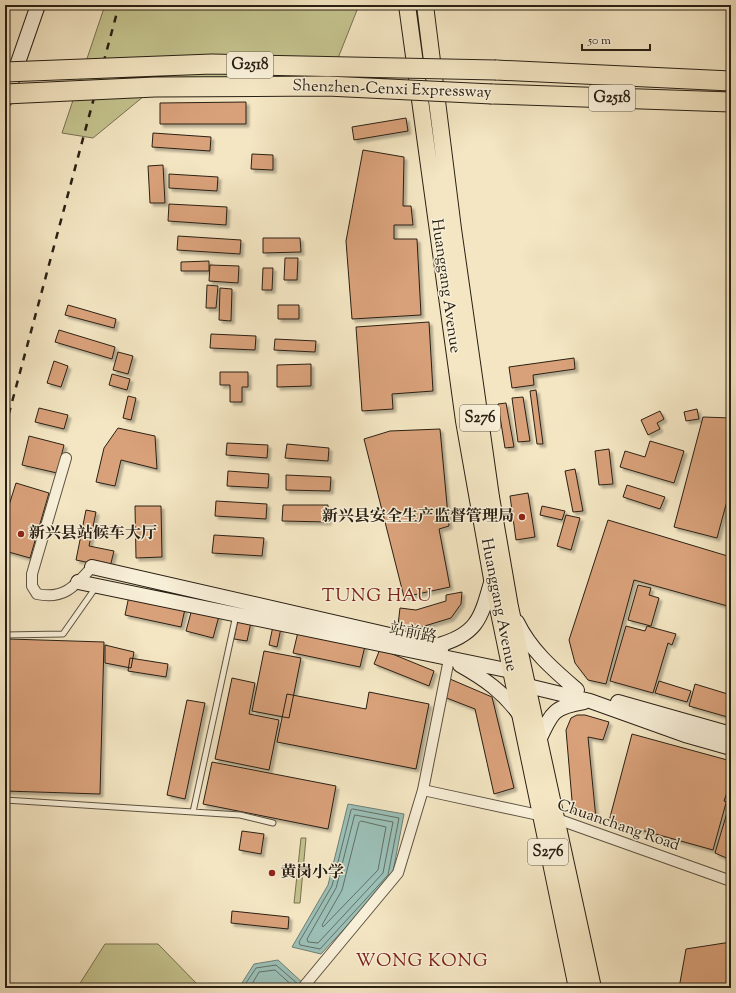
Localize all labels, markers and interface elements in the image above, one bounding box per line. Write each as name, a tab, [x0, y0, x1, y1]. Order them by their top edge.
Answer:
scale bar	[582, 26, 650, 52]
text: 50 m	[587, 32, 611, 50]
road number: G2518	[227, 52, 273, 78]
street label: Shenzhen-Cenxi Expressway	[292, 75, 492, 105]
road number: G2518	[589, 85, 635, 111]
street label: Huanggang Avenue	[424, 217, 466, 355]
road number: S276	[460, 405, 500, 431]
place label: 新兴县安全生产监督管理局	[322, 506, 514, 529]
marker: 新兴县安全生产监督管理局	[517, 512, 527, 522]
place label: 新兴县站候车大厅	[29, 523, 157, 546]
marker: 新兴县站候车大厅	[16, 529, 26, 539]
street label: Huanggang Avenue	[474, 536, 522, 674]
district label: TUNG HAU	[322, 584, 432, 610]
street label: 站前路	[387, 618, 439, 650]
street label: Chuanchang Road	[554, 794, 682, 858]
road number: S276	[528, 839, 568, 865]
place label: 黄岗小学	[280, 862, 344, 885]
marker: 黄岗小学	[267, 868, 277, 878]
district label: WONG KONG	[356, 949, 488, 975]

